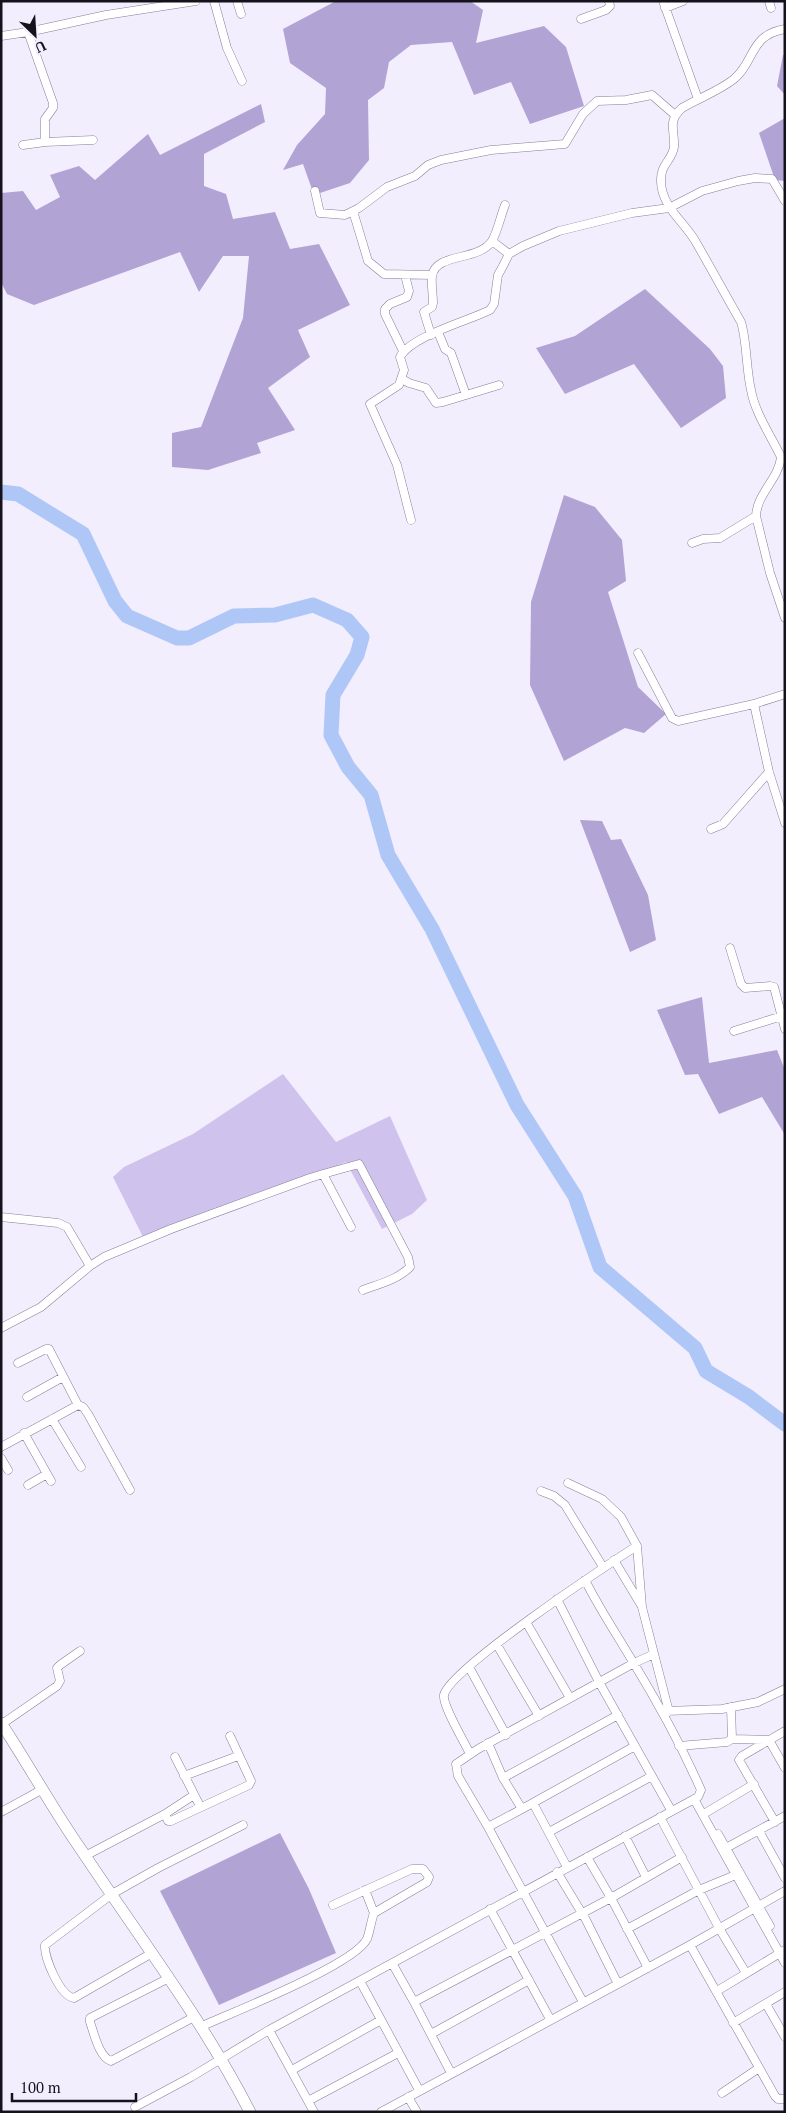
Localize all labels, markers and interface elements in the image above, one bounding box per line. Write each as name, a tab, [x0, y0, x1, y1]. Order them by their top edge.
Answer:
north arrow	[10, 10, 60, 60]
text: U	[32, 37, 49, 58]
scale bar	[12, 2070, 136, 2102]
text: 100 m	[20, 2077, 61, 2097]

